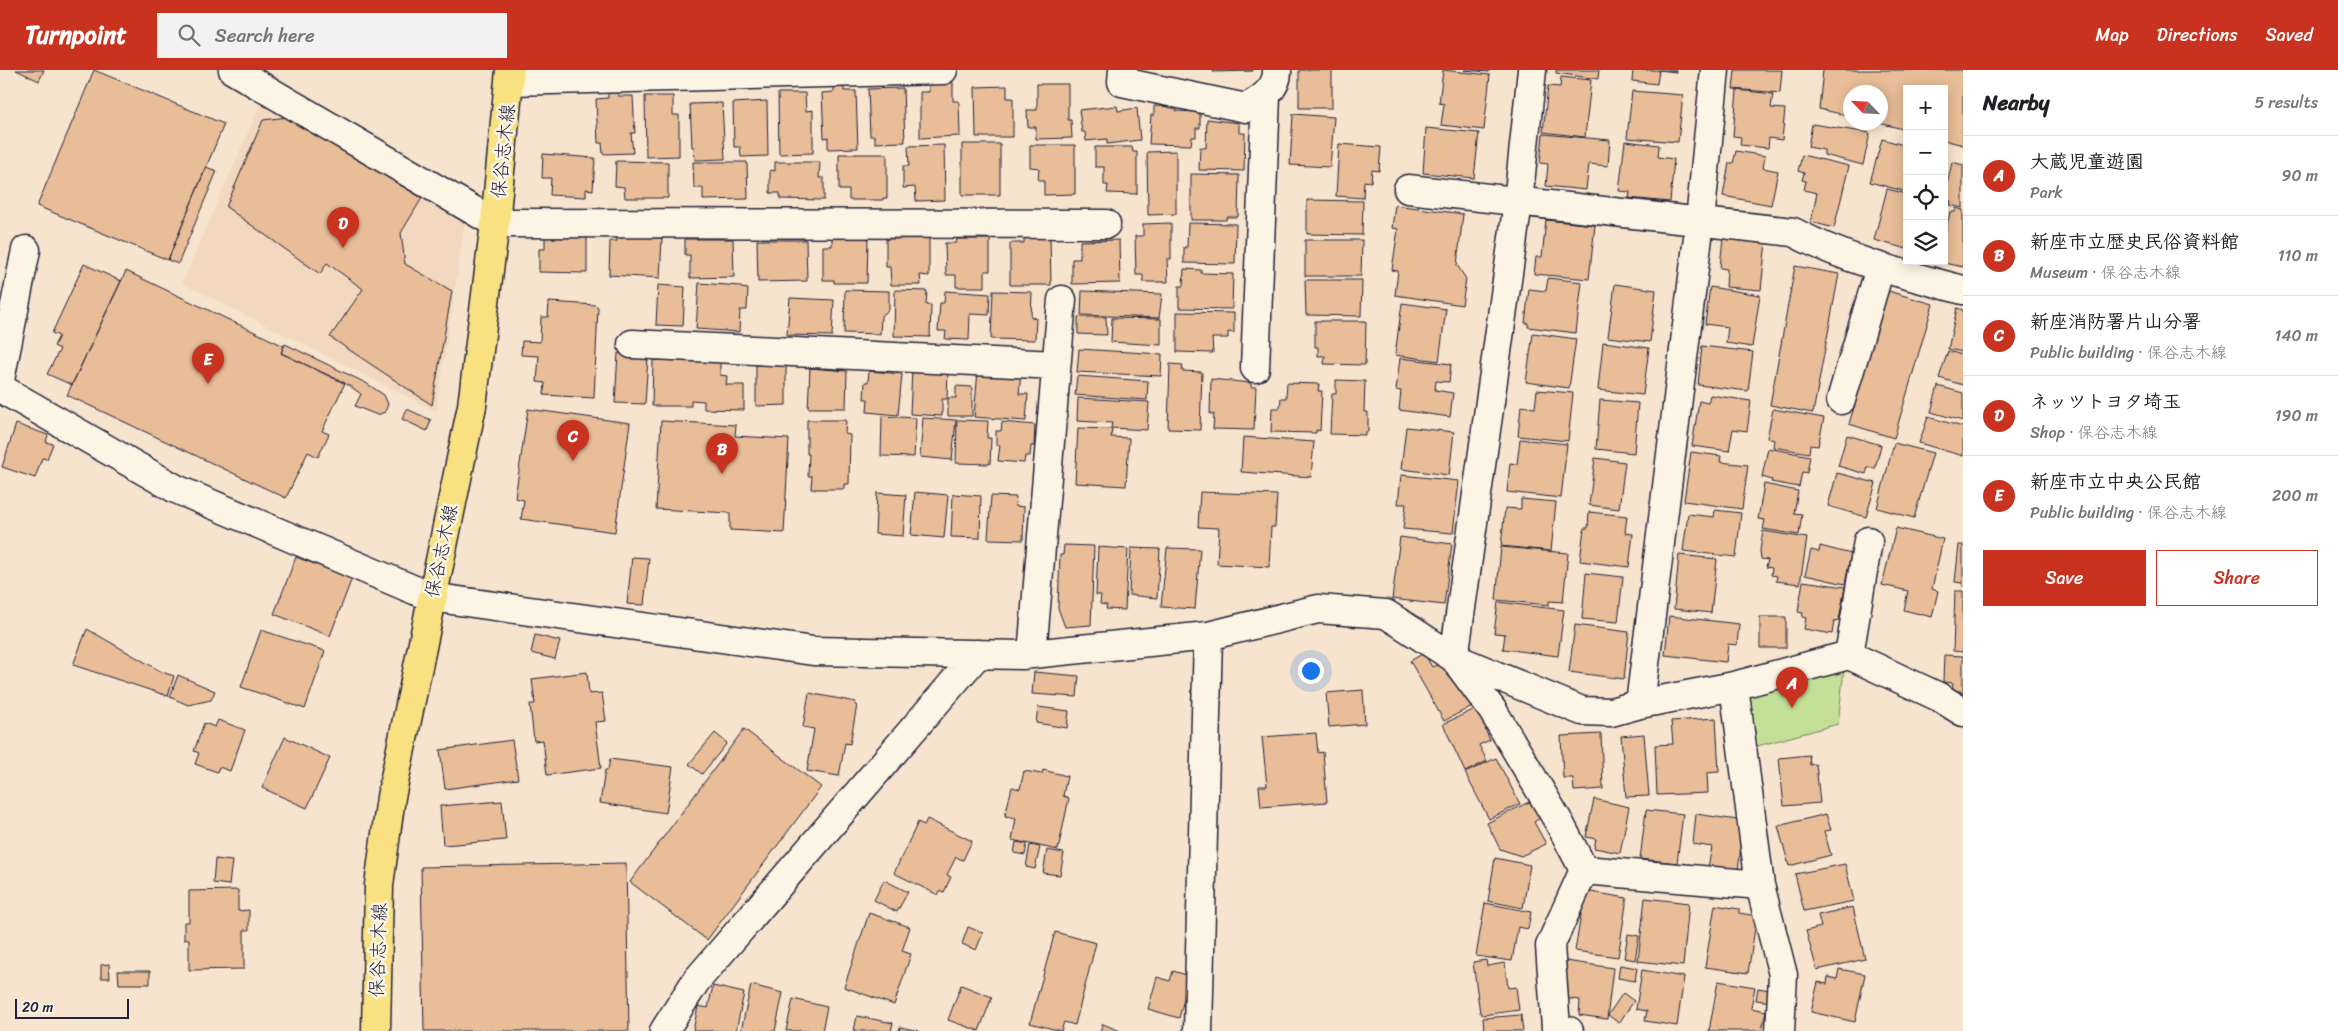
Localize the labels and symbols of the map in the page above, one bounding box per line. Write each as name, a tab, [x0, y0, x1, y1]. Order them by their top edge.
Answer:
north arrow	[1843, 85, 1888, 130]
street label: 保谷志木線	[482, 102, 524, 200]
pin: D	[327, 207, 359, 248]
pin: E	[192, 343, 224, 384]
pin: C	[557, 420, 589, 461]
pin: B	[706, 433, 738, 474]
street label: 保谷志木線	[415, 501, 467, 601]
your location	[1298, 658, 1324, 684]
pin: A	[1776, 667, 1808, 708]
street label: 保谷志木線	[360, 902, 396, 998]
scale bar	[15, 996, 129, 1019]

